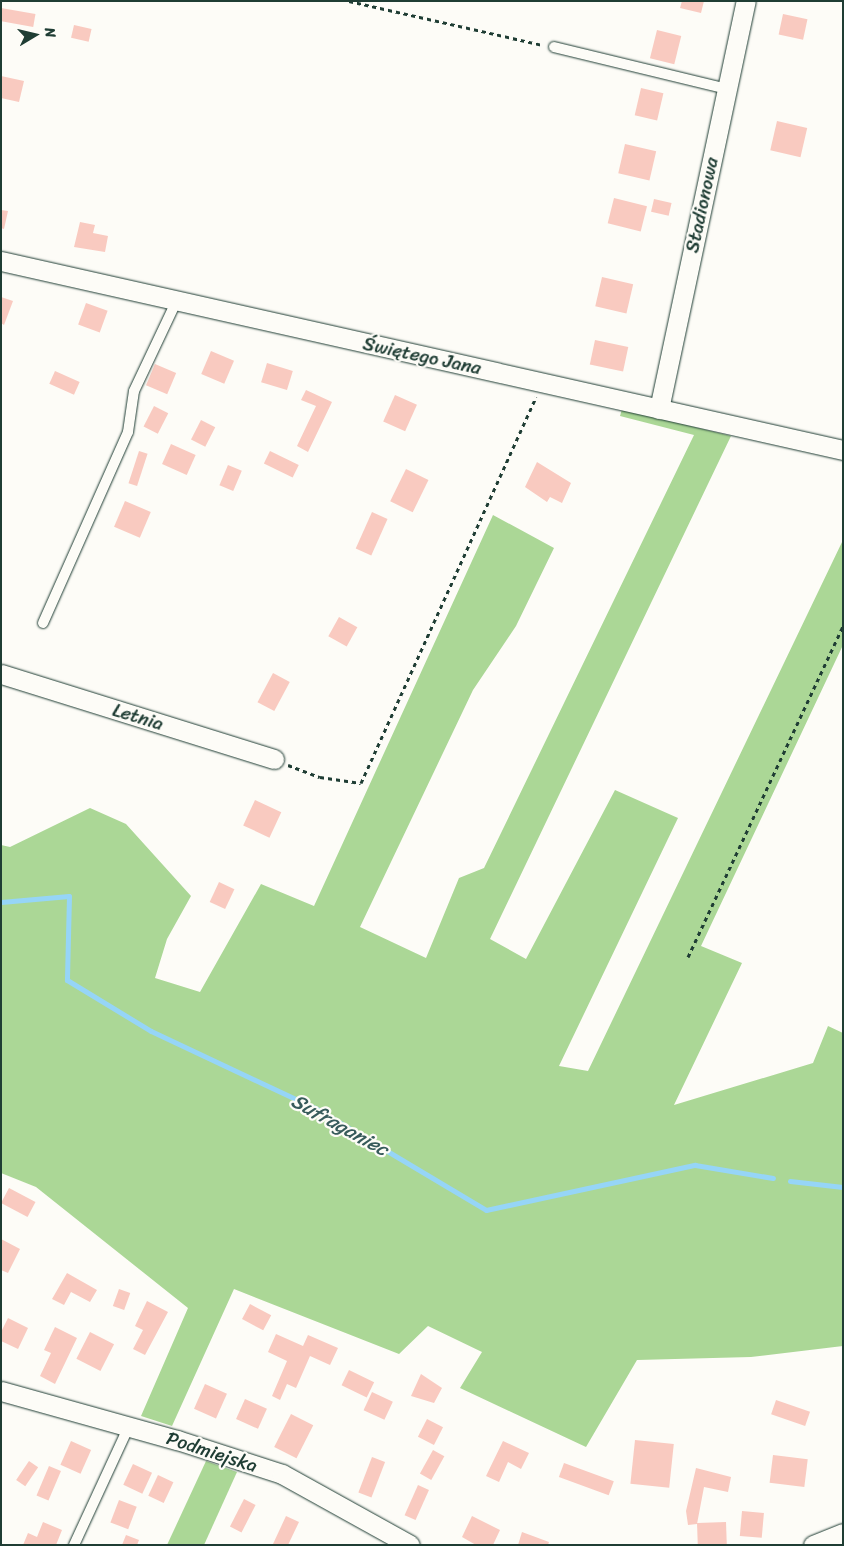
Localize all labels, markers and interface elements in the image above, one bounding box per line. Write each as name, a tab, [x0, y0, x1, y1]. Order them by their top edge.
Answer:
north arrow	[10, 10, 60, 60]
text: N	[37, 26, 63, 39]
street label: Stadionowa	[681, 155, 723, 255]
street label: Świętego Jana	[361, 332, 483, 380]
street label: Letnia	[110, 699, 166, 735]
water label: Sufraganiec	[287, 1089, 393, 1161]
street label: Podmiejska	[164, 1427, 260, 1477]

